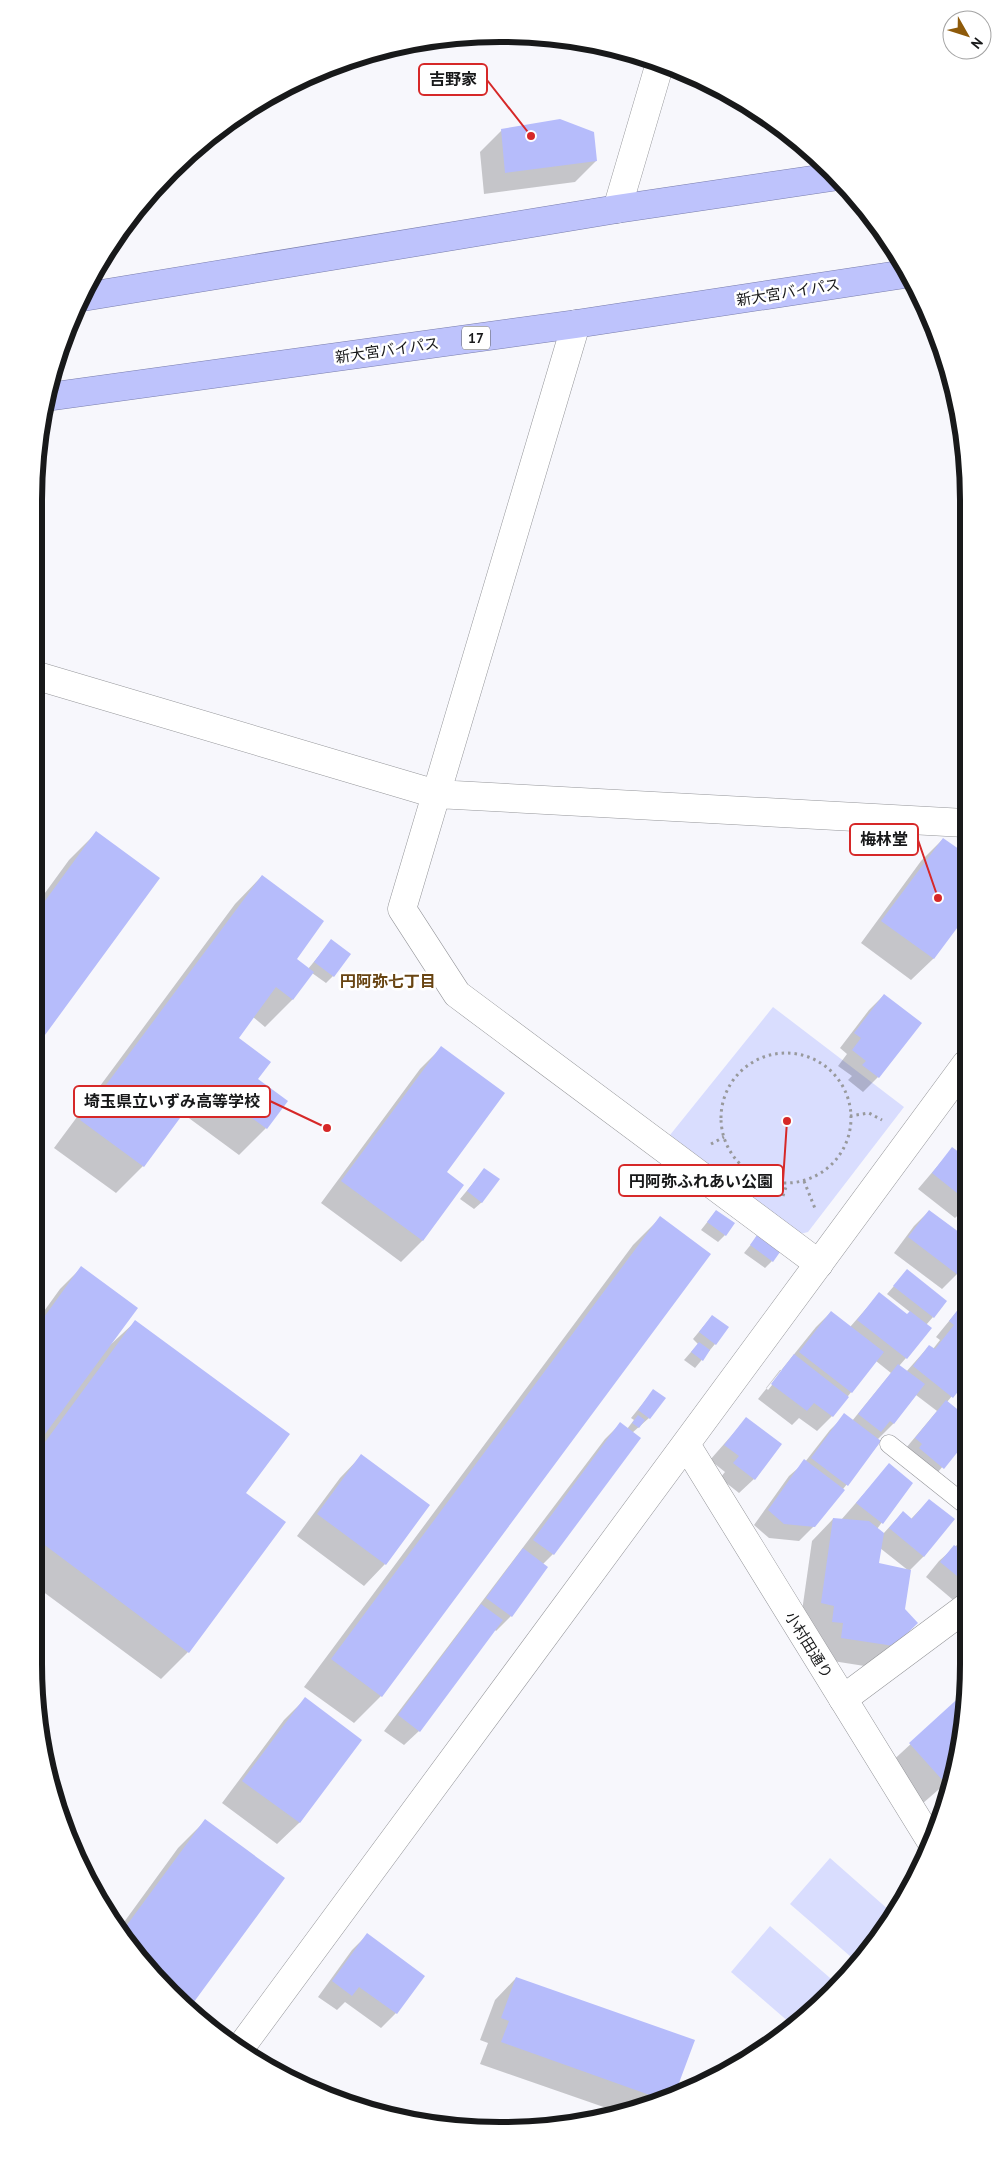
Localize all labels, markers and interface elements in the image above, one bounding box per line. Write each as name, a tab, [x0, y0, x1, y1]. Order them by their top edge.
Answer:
north arrow	[942, 10, 992, 60]
text: N	[967, 34, 987, 52]
callout: 吉野家	[419, 64, 487, 95]
text: 吉野家	[429, 69, 477, 89]
street label: 新大宮バイパス	[735, 274, 841, 310]
road number: 17	[462, 326, 490, 349]
street label: 新大宮バイパス	[334, 333, 440, 367]
callout: 梅林堂	[850, 824, 918, 855]
text: 梅林堂	[860, 829, 908, 849]
district label: 円阿弥七丁目	[340, 971, 436, 991]
callout: 埼玉県立いずみ高等学校	[74, 1086, 270, 1117]
text: 埼玉県立いずみ高等学校	[84, 1091, 260, 1111]
callout: 円阿弥ふれあい公園	[619, 1165, 783, 1196]
text: 円阿弥ふれあい公園	[629, 1171, 773, 1191]
street label: 小村田通り	[781, 1608, 837, 1682]

